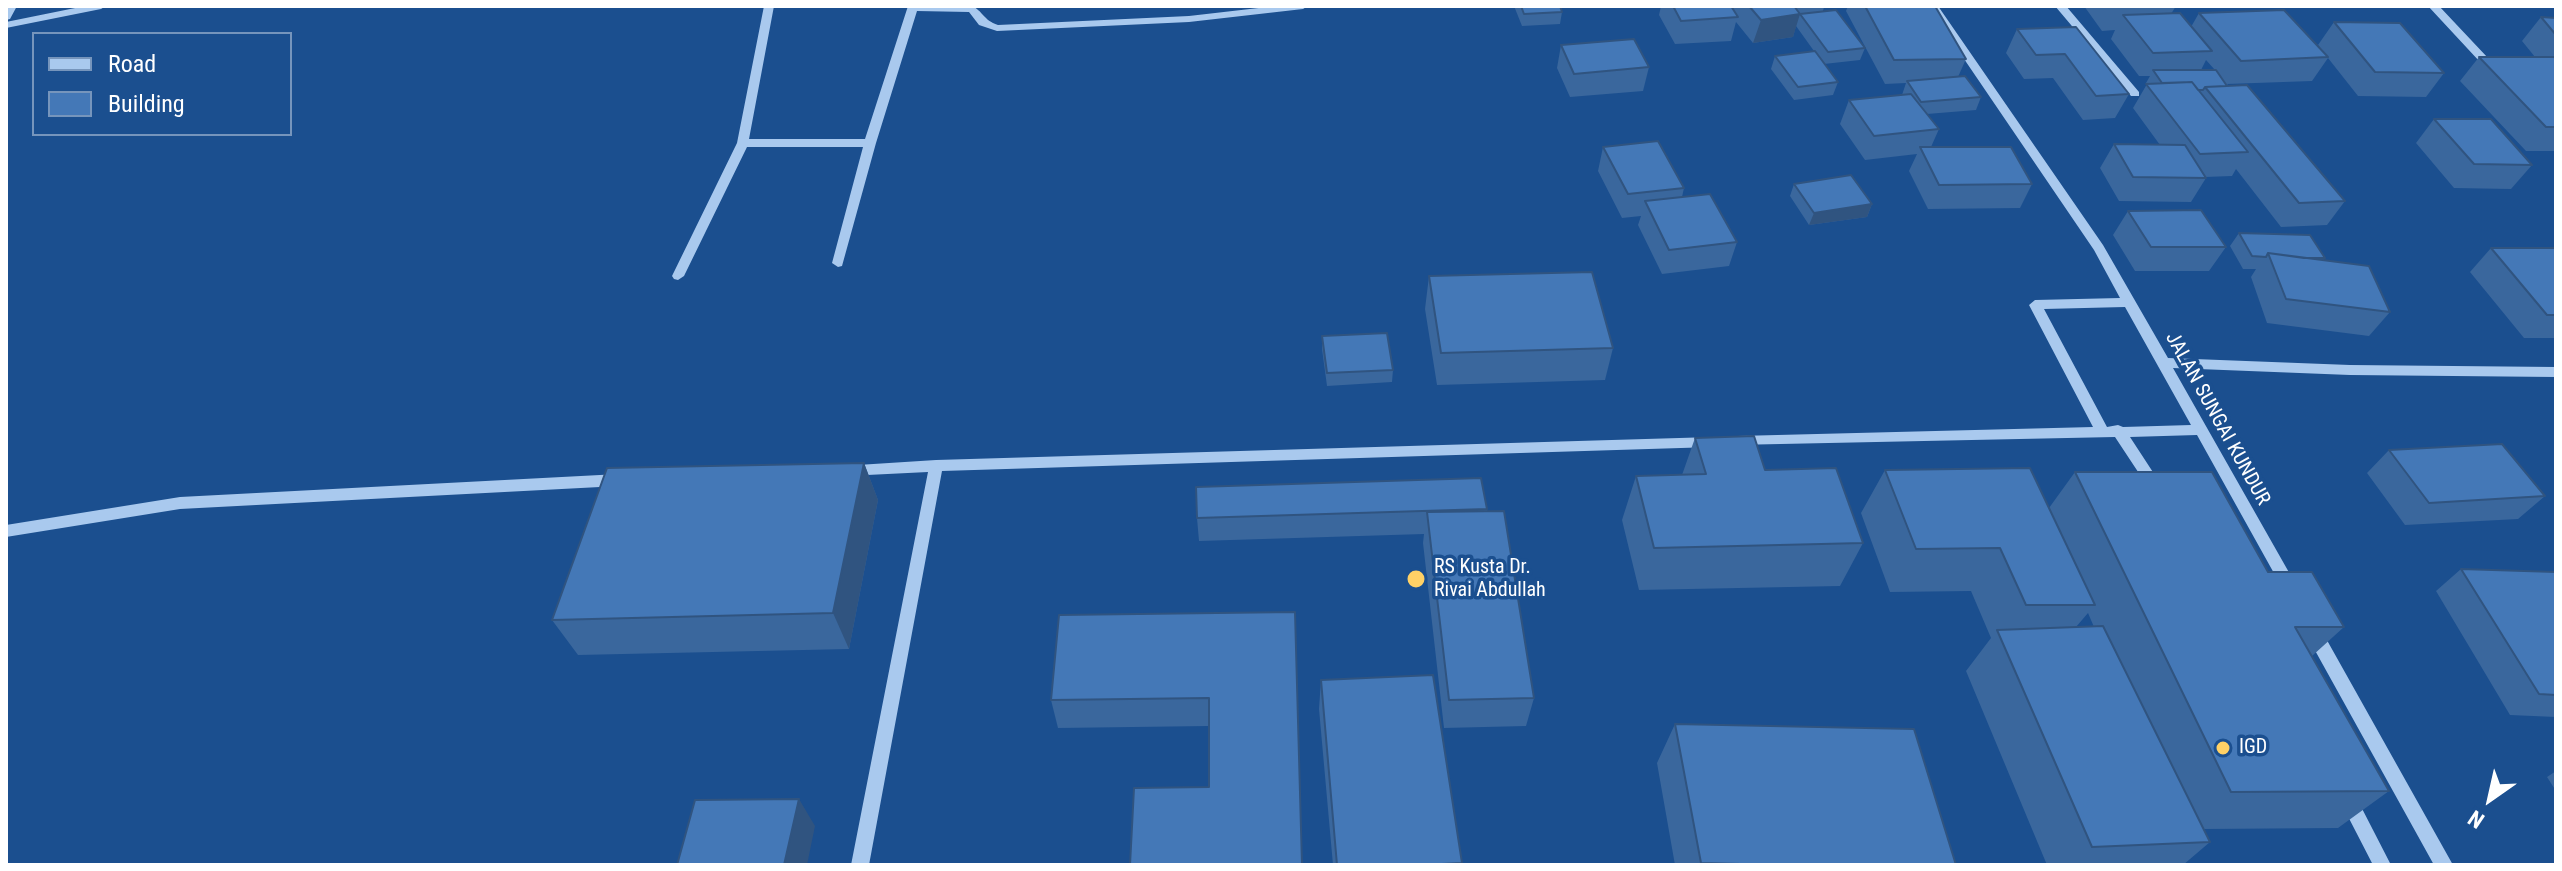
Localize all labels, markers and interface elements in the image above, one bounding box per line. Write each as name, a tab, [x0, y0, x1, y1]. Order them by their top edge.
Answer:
legend	[32, 32, 292, 136]
text: Road	[108, 50, 156, 78]
text: Building	[108, 90, 185, 118]
street label: JALAN SUNGAI KUNDUR	[2159, 328, 2275, 510]
place label: RS Kusta Dr. Rivai Abdullah	[1434, 556, 1546, 603]
marker: RS Kusta Dr. Rivai Abdullah	[1405, 568, 1427, 590]
place label: IGD	[2239, 736, 2267, 760]
marker: IGD	[2214, 739, 2232, 757]
north arrow	[2450, 759, 2530, 839]
text: N	[2464, 805, 2489, 833]

